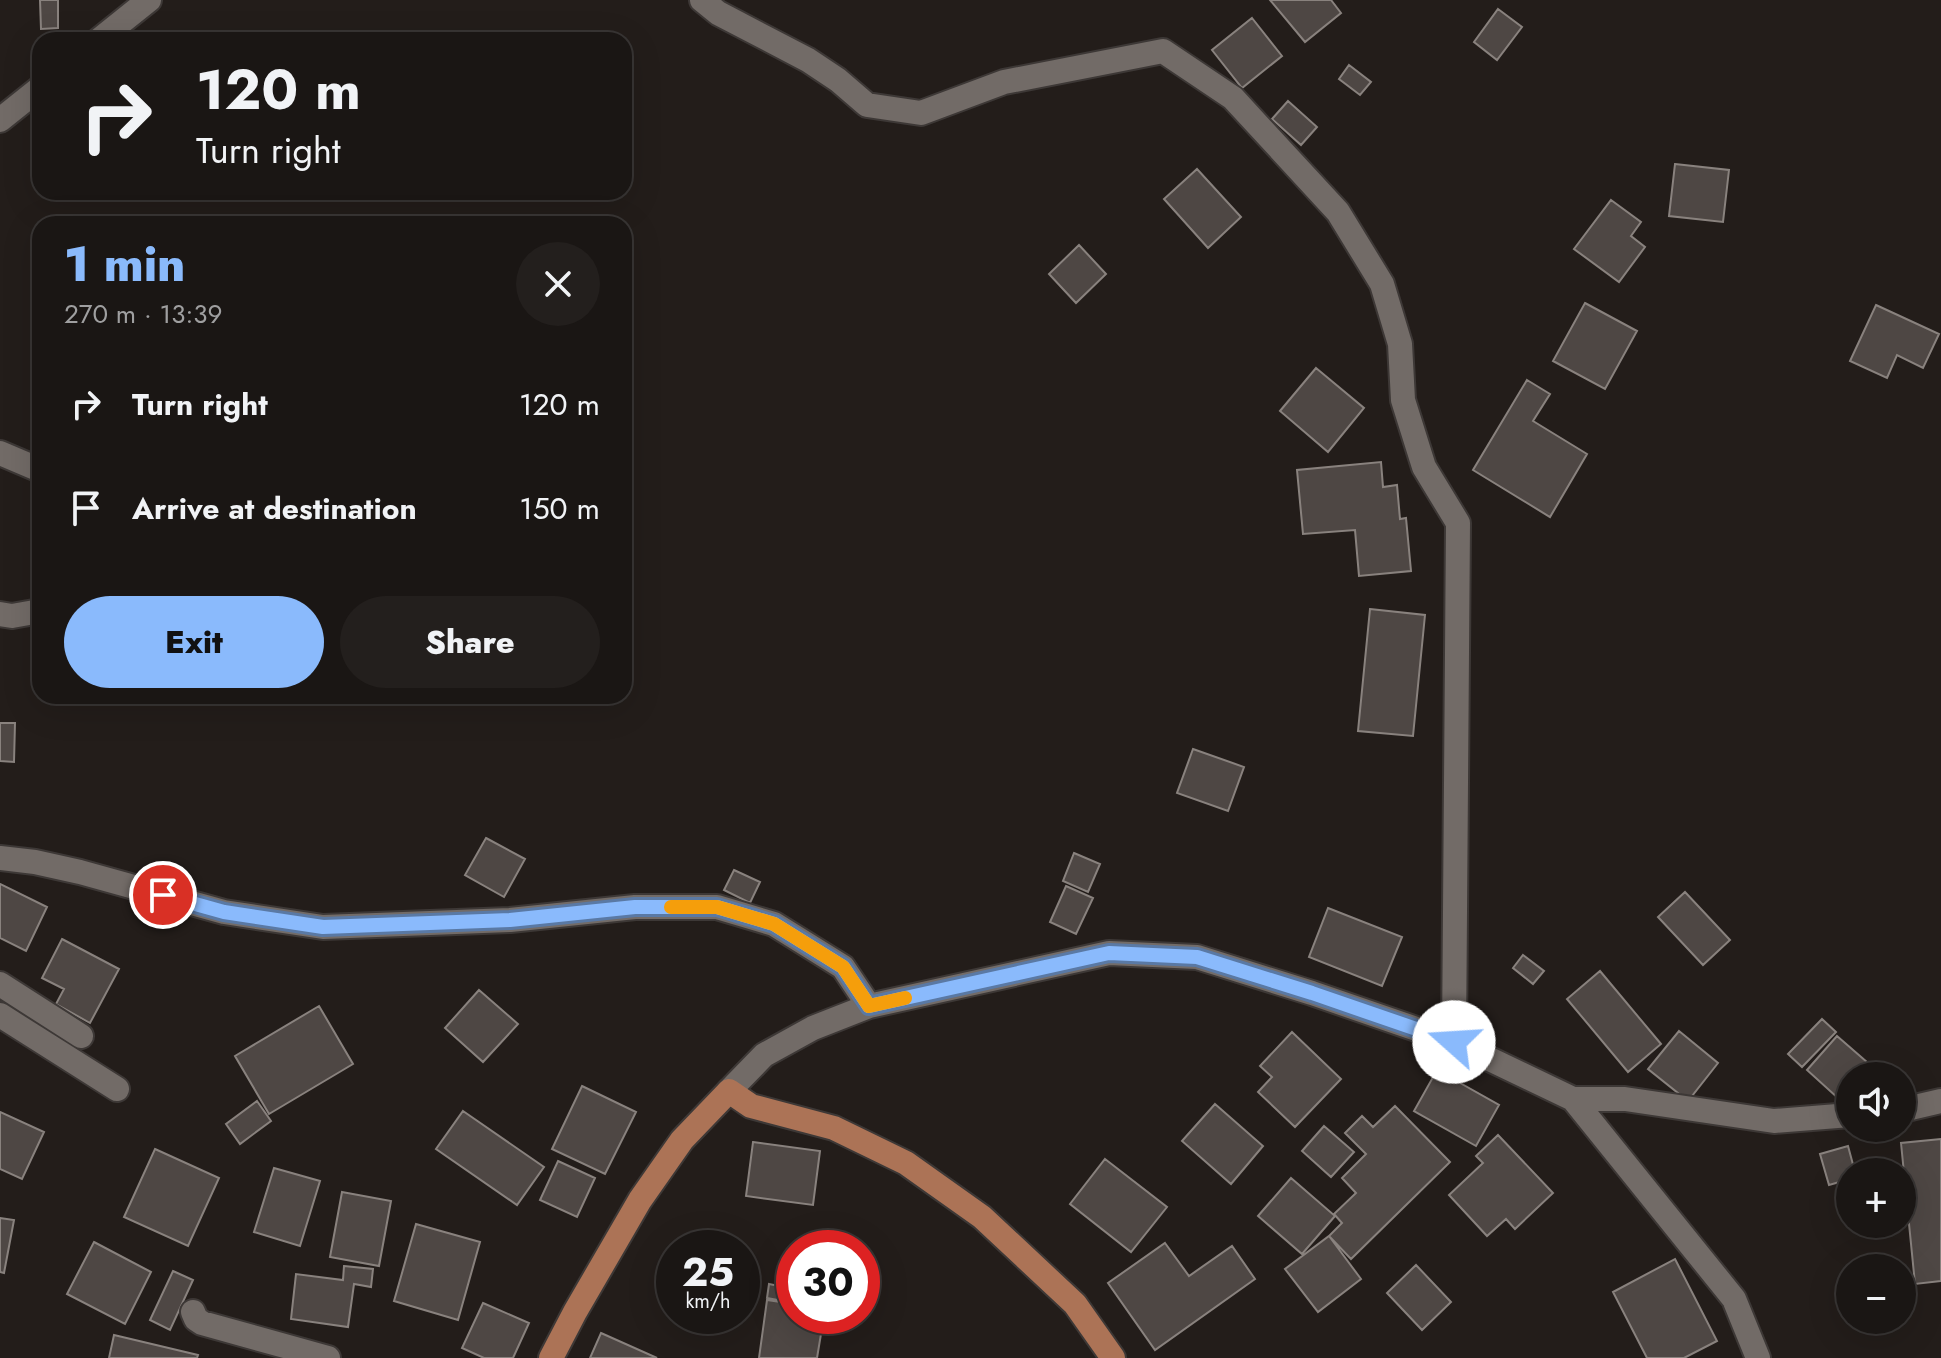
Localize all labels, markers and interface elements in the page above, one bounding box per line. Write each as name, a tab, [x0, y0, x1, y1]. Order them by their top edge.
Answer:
text: 120 m	[196, 49, 361, 130]
icon: right	[64, 64, 168, 168]
text: Turn right	[196, 124, 341, 176]
text: 1 min	[64, 230, 185, 299]
button: close	[516, 242, 600, 326]
text: 270 m · 13:39	[64, 295, 222, 333]
icon: right	[64, 382, 108, 426]
text: Turn right	[132, 383, 268, 426]
text: 120 m	[519, 383, 600, 426]
icon: arrive	[64, 486, 108, 530]
text: Arrive at destination	[132, 487, 417, 530]
text: 150 m	[519, 487, 600, 530]
button: Exit	[64, 596, 324, 688]
button: Share	[340, 596, 600, 688]
pin	[129, 861, 197, 929]
icon: arrive	[141, 873, 185, 917]
position arrow	[1412, 1000, 1496, 1084]
map controls	[1836, 1062, 1916, 1334]
button: sound	[1836, 1062, 1916, 1142]
button: +	[1836, 1158, 1916, 1238]
speed limit sign: 30	[776, 1230, 880, 1334]
text: 25	[682, 1243, 734, 1301]
button: −	[1836, 1254, 1916, 1334]
text: km/h	[685, 1287, 731, 1316]

